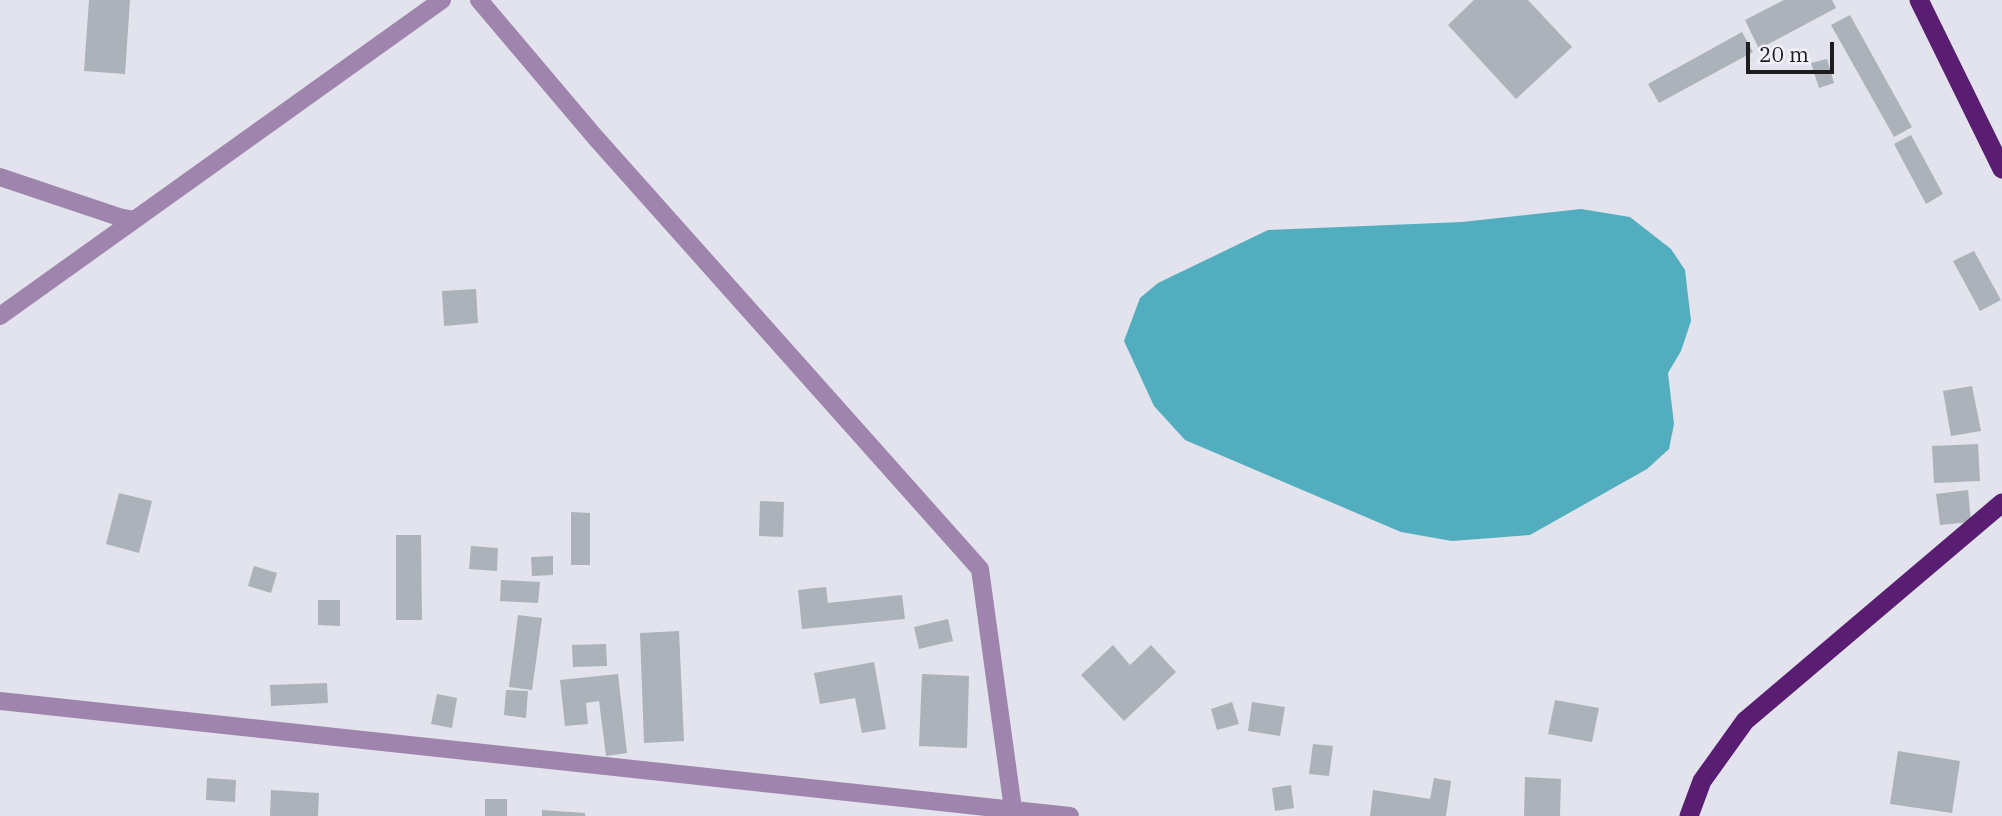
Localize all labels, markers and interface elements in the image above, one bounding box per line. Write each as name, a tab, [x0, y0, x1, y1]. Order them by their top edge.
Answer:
scale bar	[1750, 28, 1838, 72]
text: 20 m	[1759, 40, 1809, 68]

